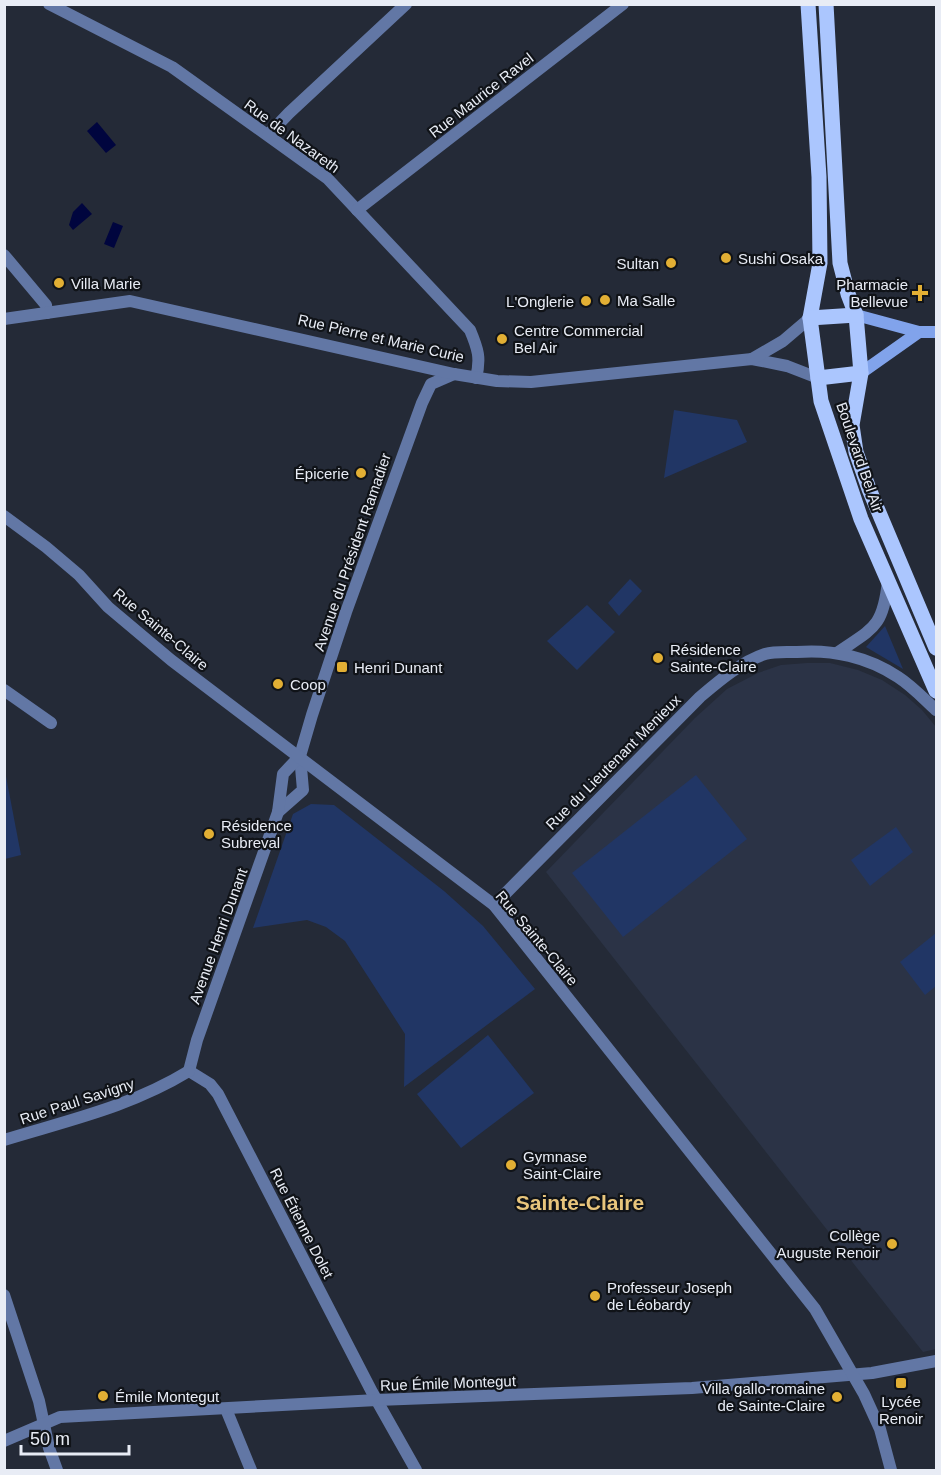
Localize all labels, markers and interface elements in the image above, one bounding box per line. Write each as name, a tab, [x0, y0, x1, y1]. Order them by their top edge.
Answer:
street label: Rue Maurice Ravel	[426, 49, 536, 141]
street label: Rue de Nazareth	[241, 96, 343, 176]
place label: Sushi Osaka	[738, 250, 824, 267]
marker: Sushi Osaka	[719, 251, 733, 265]
place label: Sultan	[616, 255, 659, 272]
marker: Sultan	[664, 256, 678, 270]
place label: Villa Marie	[71, 275, 141, 292]
marker: Villa Marie	[52, 276, 66, 290]
place label: Pharmacie Bellevue	[836, 276, 908, 310]
marker: Pharmacie Bellevue	[913, 286, 927, 300]
place label: Ma Salle	[617, 292, 675, 309]
place label: L'Onglerie	[506, 293, 574, 310]
marker: Ma Salle	[598, 293, 612, 307]
marker: L'Onglerie	[579, 294, 593, 308]
street label: Rue Pierre et Marie Curie	[296, 311, 466, 365]
place label: Centre Commercial Bel Air	[514, 322, 643, 356]
marker: Centre Commercial Bel Air	[495, 332, 509, 346]
street label: Boulevard Bel Air	[833, 400, 887, 514]
street label: Avenue du Président Ramadier	[310, 451, 394, 653]
place label: Épicerie	[295, 465, 349, 482]
marker: Épicerie	[354, 466, 368, 480]
street label: Rue Sainte-Claire	[110, 584, 212, 674]
place label: Résidence Sainte-Claire	[670, 641, 757, 675]
marker: Résidence Sainte-Claire	[651, 651, 665, 665]
place label: Henri Dunant	[354, 659, 443, 676]
marker: Henri Dunant	[335, 660, 349, 674]
place label: Coop	[290, 676, 326, 693]
marker: Coop	[271, 677, 285, 691]
street label: Rue du Lieutenant Menieux	[542, 691, 684, 833]
place label: Résidence Subreval	[221, 817, 292, 851]
marker: Résidence Subreval	[202, 827, 216, 841]
street label: Avenue Henri Dunant	[186, 865, 251, 1006]
street label: Rue Sainte-Claire	[492, 887, 582, 989]
street label: Rue Paul Savigny	[18, 1074, 137, 1128]
place label: Gymnase Saint-Claire	[523, 1148, 601, 1182]
marker: Gymnase Saint-Claire	[504, 1158, 518, 1172]
street label: Rue Étienne Dolet	[267, 1165, 338, 1282]
district label: Sainte-Claire	[516, 1191, 644, 1214]
place label: Collège Auguste Renoir	[777, 1227, 880, 1261]
marker: Collège Auguste Renoir	[885, 1237, 899, 1251]
place label: Professeur Joseph de Léobardy	[607, 1279, 732, 1313]
marker: Professeur Joseph de Léobardy	[588, 1289, 602, 1303]
street label: Rue Émile Montegut	[380, 1372, 517, 1394]
marker: Lycée Renoir	[894, 1376, 908, 1390]
place label: Villa gallo-romaine de Sainte-Claire	[702, 1380, 825, 1414]
place label: Émile Montegut	[115, 1388, 220, 1405]
marker: Émile Montegut	[96, 1389, 110, 1403]
marker: Villa gallo-romaine de Sainte-Claire	[830, 1390, 844, 1404]
place label: Lycée Renoir	[879, 1393, 923, 1427]
scale bar	[21, 1418, 129, 1456]
text: 50 m	[30, 1429, 70, 1449]

